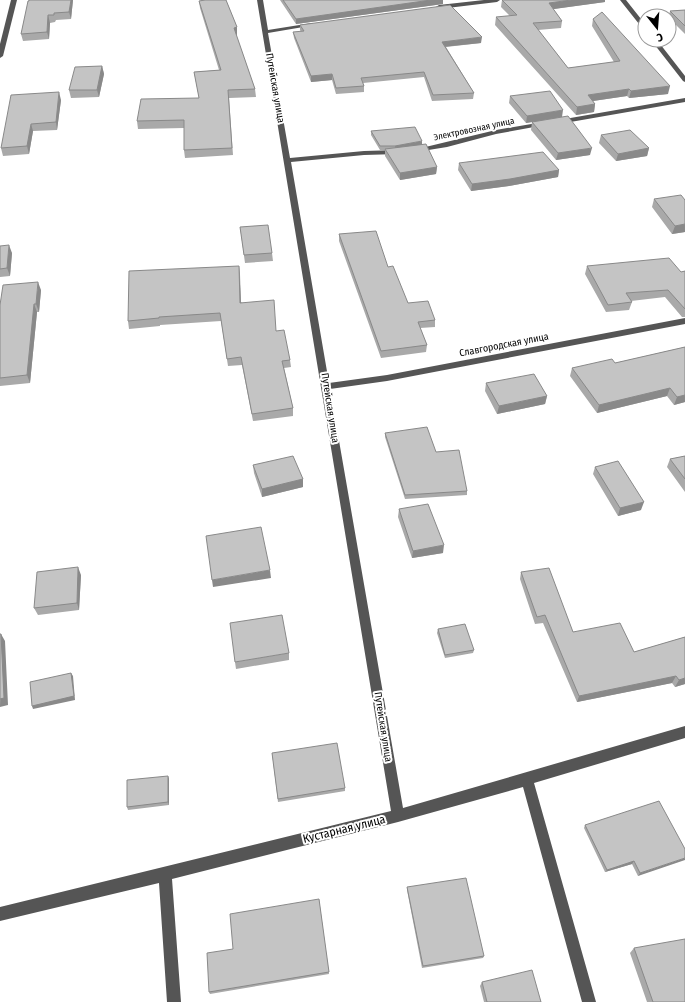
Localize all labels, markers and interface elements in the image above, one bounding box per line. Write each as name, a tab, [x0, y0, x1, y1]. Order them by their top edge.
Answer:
north arrow	[637, 8, 677, 48]
text: С	[655, 30, 664, 44]
street label: Путейская улица	[263, 52, 287, 124]
street label: Электровозная улица	[433, 115, 516, 142]
street label: Славгородская улица	[458, 330, 550, 360]
street label: Путейская улица	[319, 372, 341, 444]
street label: Путейская улица	[372, 691, 394, 763]
street label: Кустарная улица	[301, 812, 387, 846]

